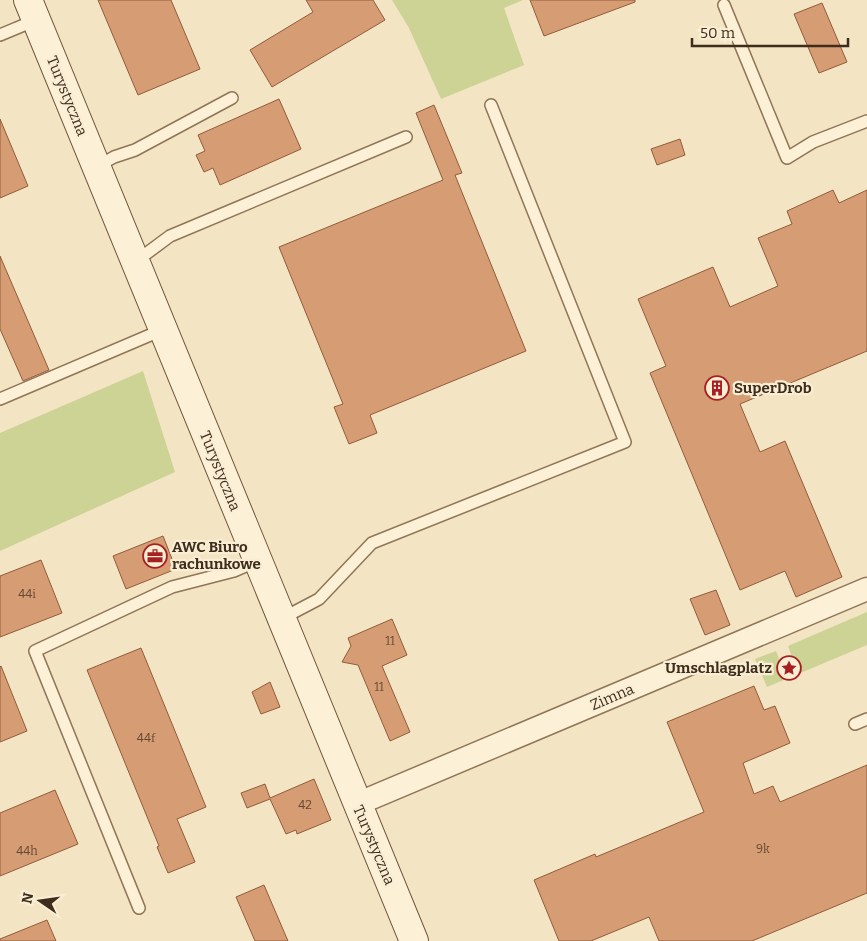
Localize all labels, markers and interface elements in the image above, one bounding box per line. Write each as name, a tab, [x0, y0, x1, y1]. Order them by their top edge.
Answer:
scale bar	[692, 15, 848, 47]
text: 50 m	[700, 24, 736, 42]
street label: Turystyczna	[43, 53, 91, 139]
building icon: SuperDrob	[704, 375, 730, 401]
place label: SuperDrob	[734, 379, 812, 397]
street label: Turystyczna	[196, 428, 244, 514]
place label: AWC Biuro rachunkowe	[172, 538, 261, 573]
office icon: AWC Biuro rachunkowe	[142, 543, 168, 569]
house number: 44i	[18, 587, 36, 601]
house number: 11	[385, 634, 395, 648]
place icon: Umschlagplatz	[776, 655, 802, 681]
place label: Umschlagplatz	[665, 659, 772, 677]
house number: 11	[374, 680, 384, 694]
street label: Zimna	[587, 680, 637, 714]
house number: 44f	[137, 731, 156, 745]
house number: 42	[298, 798, 312, 812]
street label: Turystyczna	[349, 802, 399, 888]
house number: 9k	[756, 842, 770, 856]
house number: 44h	[16, 844, 38, 858]
north arrow	[15, 876, 65, 926]
text: N	[18, 891, 37, 905]

